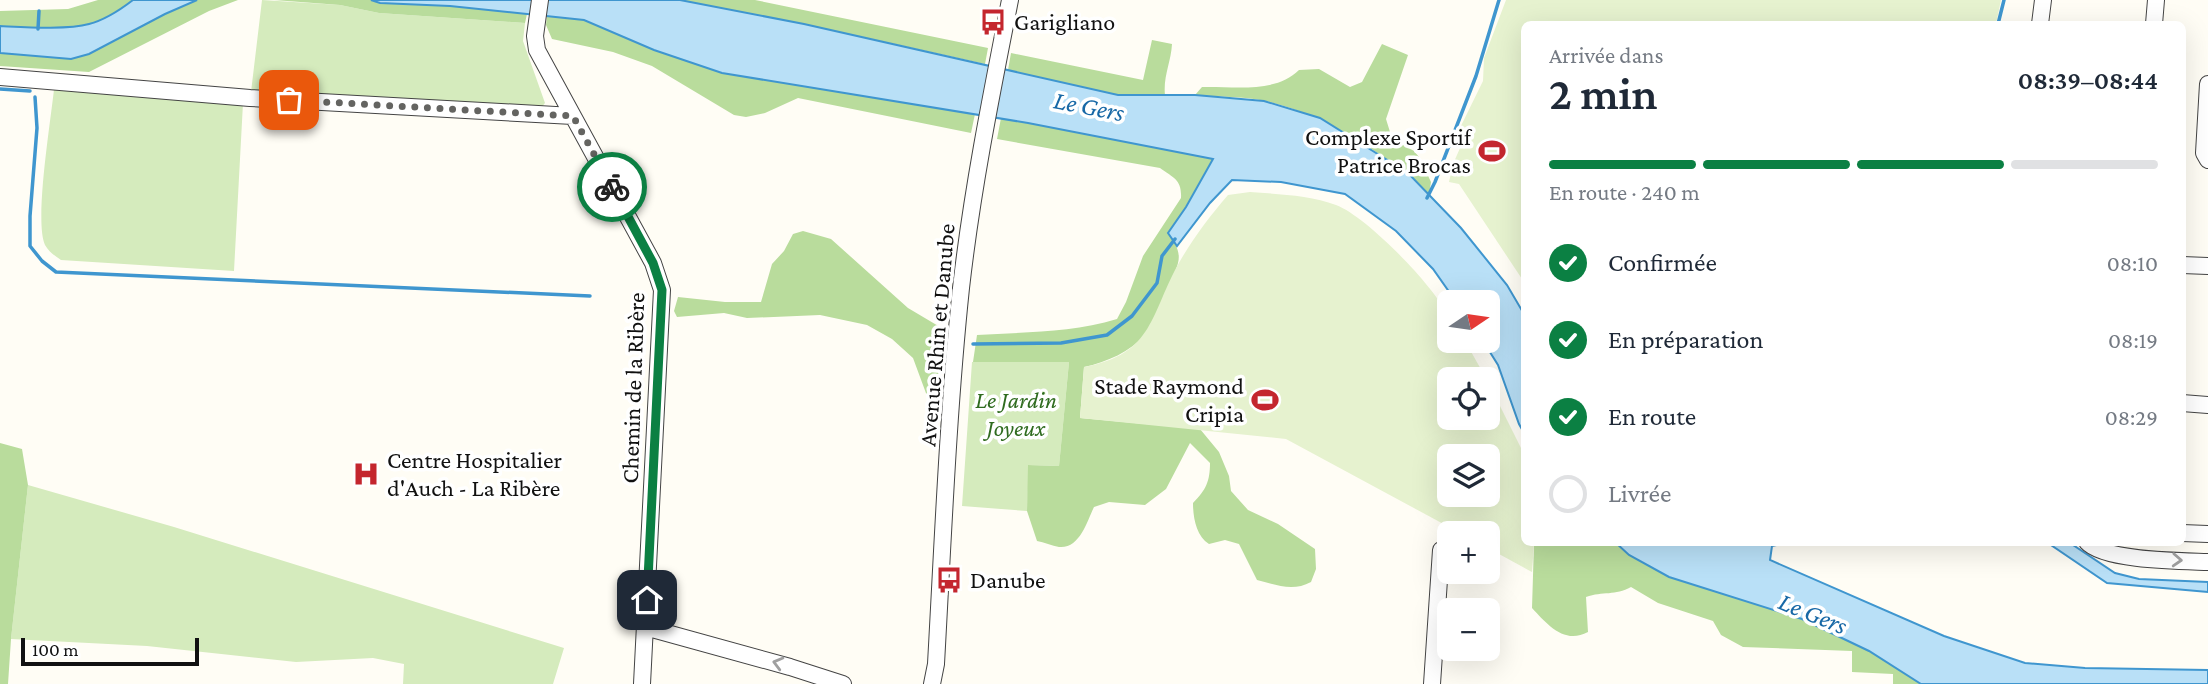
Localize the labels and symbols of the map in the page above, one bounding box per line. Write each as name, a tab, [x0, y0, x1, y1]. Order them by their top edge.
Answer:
bus stop icon: Garigliano	[978, 7, 1008, 37]
place label: Garigliano	[1014, 8, 1115, 35]
pin	[259, 70, 319, 130]
water label: Le Gers	[1051, 85, 1127, 127]
place label: Complexe Sportif Patrice Brocas	[1305, 123, 1473, 178]
sports icon: Complexe Sportif Patrice Brocas	[1477, 136, 1507, 166]
courier	[577, 152, 647, 222]
street label: Avenue Rhin et Danube	[913, 222, 960, 448]
north arrow	[1437, 290, 1500, 354]
street label: Chemin de la Ribère	[616, 292, 649, 484]
place label: Stade Raymond Cripia	[1094, 372, 1244, 427]
sports icon: Stade Raymond Cripia	[1250, 385, 1280, 415]
park label: Le Jardin Joyeux	[975, 386, 1057, 441]
place label: Centre Hospitalier d'Auch - La Ribère	[387, 446, 563, 501]
hospital icon: Centre Hospitalier d'Auch - La Ribère	[351, 459, 381, 489]
one-way arrow	[2172, 553, 2183, 568]
bus stop icon: Danube	[934, 565, 964, 595]
place label: Danube	[970, 566, 1046, 593]
pin	[617, 570, 677, 630]
water label: Le Gers	[1774, 587, 1851, 640]
scale bar	[21, 635, 200, 667]
one-way arrow	[772, 657, 784, 672]

